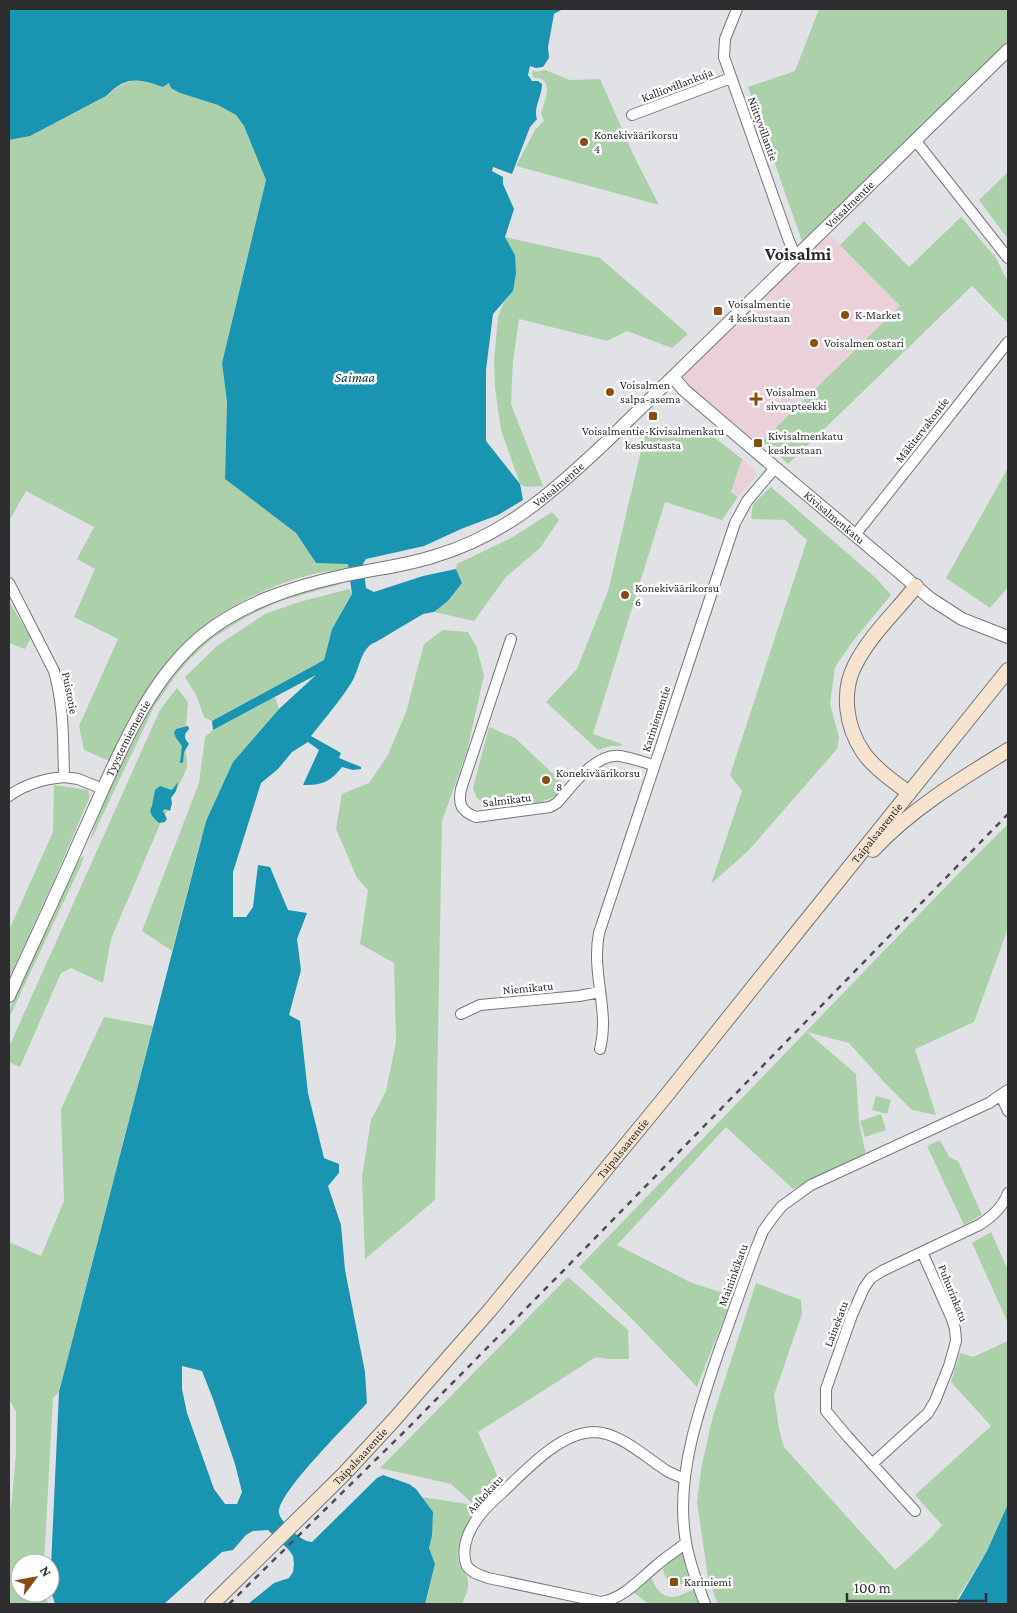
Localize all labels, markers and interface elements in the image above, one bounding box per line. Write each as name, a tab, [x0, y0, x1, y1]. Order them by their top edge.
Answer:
street label: Kalliovillankuja	[639, 65, 715, 105]
street label: Niittyvillantie	[745, 95, 781, 163]
place label: Konekiväärikorsu 4	[594, 128, 679, 156]
marker: Konekiväärikorsu 4	[578, 136, 590, 148]
street label: Voisalmentie	[822, 178, 877, 231]
district label: Voisalmi	[764, 244, 832, 264]
place label: Voisalmentie 4 keskustaan	[728, 297, 791, 325]
marker: Voisalmentie 4 keskustaan	[712, 305, 724, 317]
place label: K-Market	[855, 308, 902, 322]
marker: K-Market	[839, 309, 851, 321]
place label: Voisalmen ostari	[824, 336, 904, 350]
marker: Voisalmen ostari	[808, 337, 820, 349]
water label: Saimaa	[335, 369, 376, 385]
place label: Voisalmen salpa-asema	[620, 378, 681, 406]
place label: Voisalmen sivuapteekki	[766, 385, 827, 413]
marker: Voisalmen salpa-asema	[604, 386, 616, 398]
marker: Voisalmen sivuapteekki	[750, 393, 762, 405]
street label: Mäkitervakontie	[892, 394, 952, 466]
marker: Voisalmentie-Kivisalmenkatu keskustasta	[647, 410, 659, 422]
place label: Voisalmentie-Kivisalmenkatu keskustasta	[582, 424, 725, 452]
place label: Kivisalmenkatu keskustaan	[768, 429, 844, 457]
marker: Kivisalmenkatu keskustaan	[752, 437, 764, 449]
street label: Voisalmentie	[530, 459, 587, 510]
street label: Kivisalmenkatu	[801, 488, 868, 547]
place label: Konekiväärikorsu 6	[635, 581, 720, 609]
marker: Konekiväärikorsu 6	[619, 589, 631, 601]
street label: Puistotie	[59, 671, 81, 715]
street label: Kariniementie	[639, 684, 673, 754]
street label: Tyysterniementie	[102, 697, 154, 779]
place label: Konekiväärikorsu 8	[556, 766, 641, 794]
marker: Konekiväärikorsu 8	[540, 774, 552, 786]
street label: Salmikatu	[482, 790, 533, 810]
street label: Taipalsaarentie	[848, 800, 905, 866]
street label: Niemikatu	[502, 979, 554, 997]
street label: Taipalsaarentie	[594, 1116, 652, 1181]
street label: Maininkikatu	[715, 1241, 751, 1308]
street label: Puhurinkatu	[935, 1262, 971, 1324]
street label: Lainekatu	[821, 1299, 851, 1349]
street label: Taipalsaarentie	[330, 1425, 390, 1488]
street label: Aaltokatu	[464, 1472, 507, 1516]
north arrow	[10, 1553, 60, 1603]
text: N	[37, 1563, 56, 1580]
scale bar	[847, 1570, 986, 1602]
place label: Kariniemi	[684, 1575, 731, 1589]
marker: Kariniemi	[668, 1576, 680, 1588]
text: 100 m	[854, 1580, 891, 1596]

